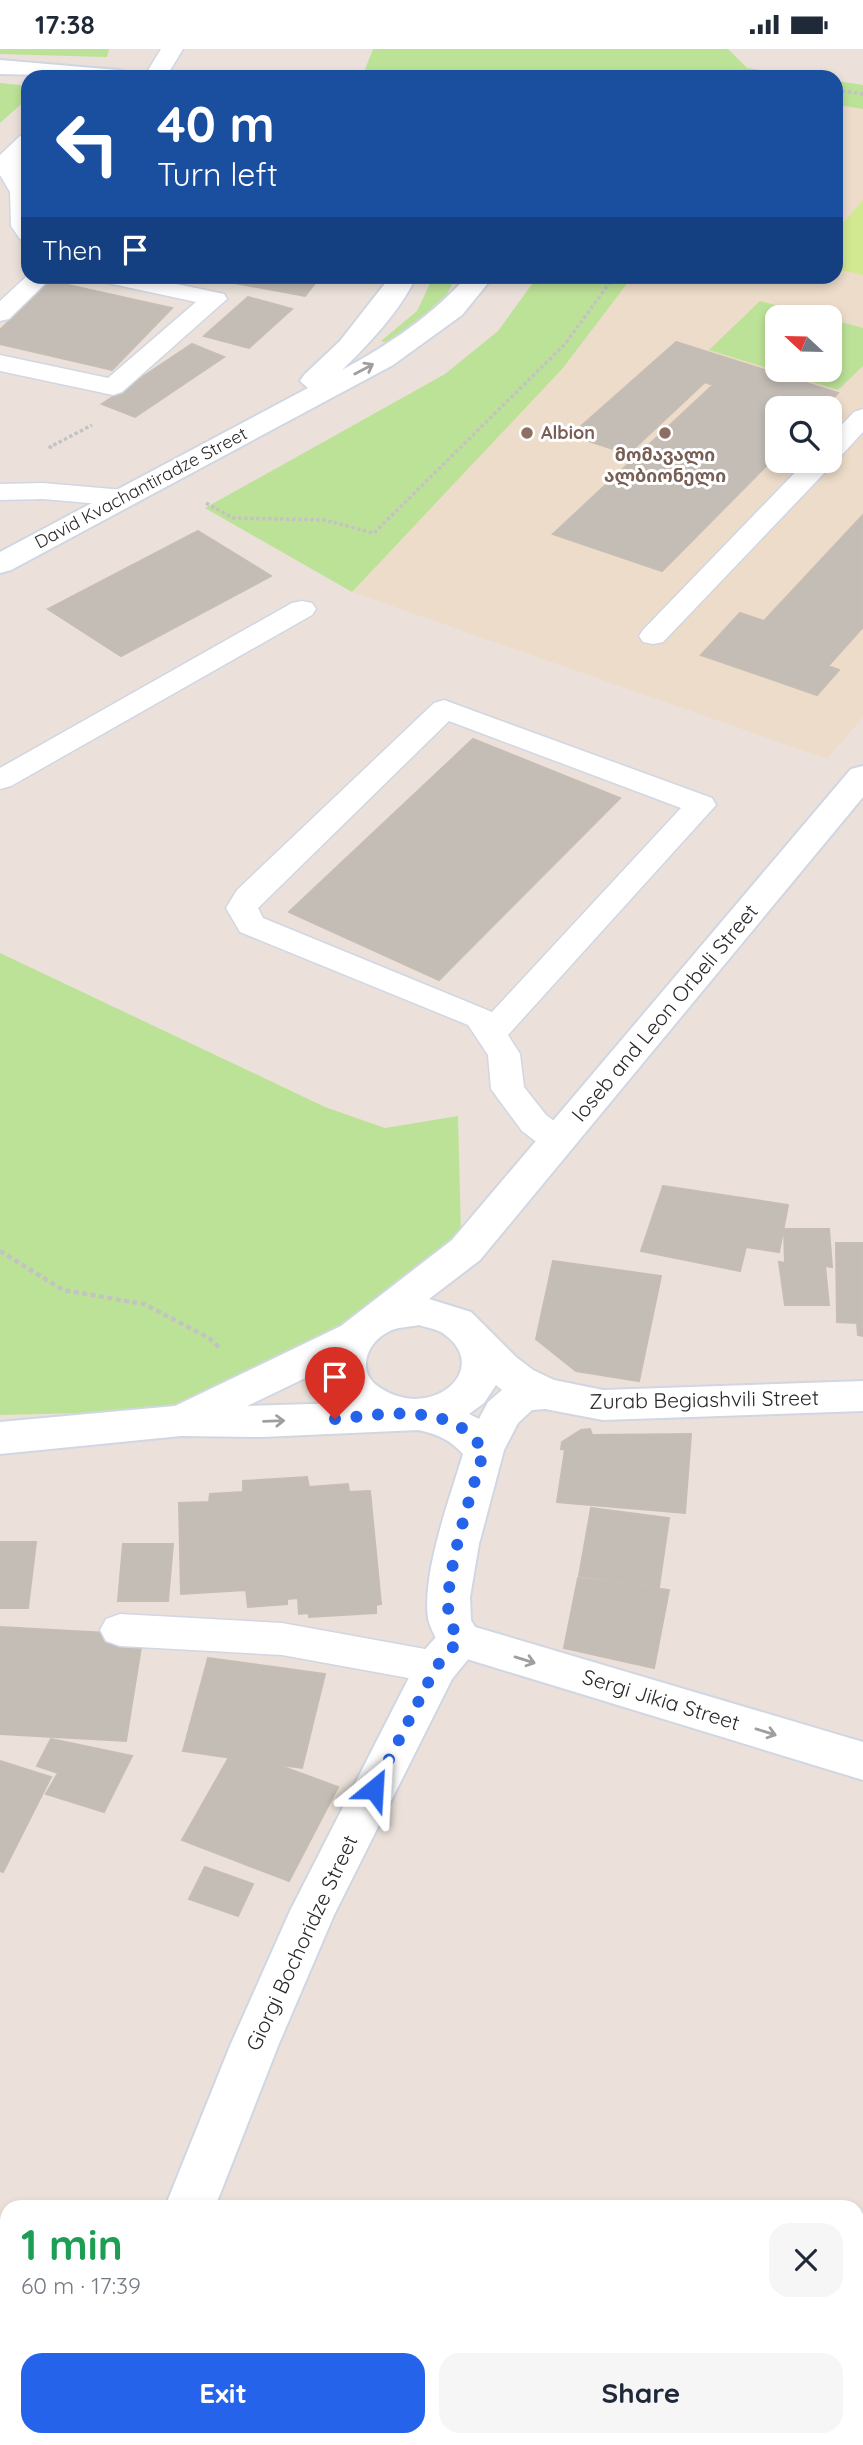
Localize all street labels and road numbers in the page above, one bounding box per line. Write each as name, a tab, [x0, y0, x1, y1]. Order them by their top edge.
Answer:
street label: David Kvachantiradze Street	[31, 422, 251, 553]
street label: Ioseb and Leon Orbeli Street	[565, 898, 763, 1127]
street label: Zurab Begiashvili Street	[589, 1384, 819, 1414]
street label: Sergi Jikia Street	[580, 1663, 743, 1735]
street label: Giorgi Bochoridze Street	[240, 1831, 363, 2054]

